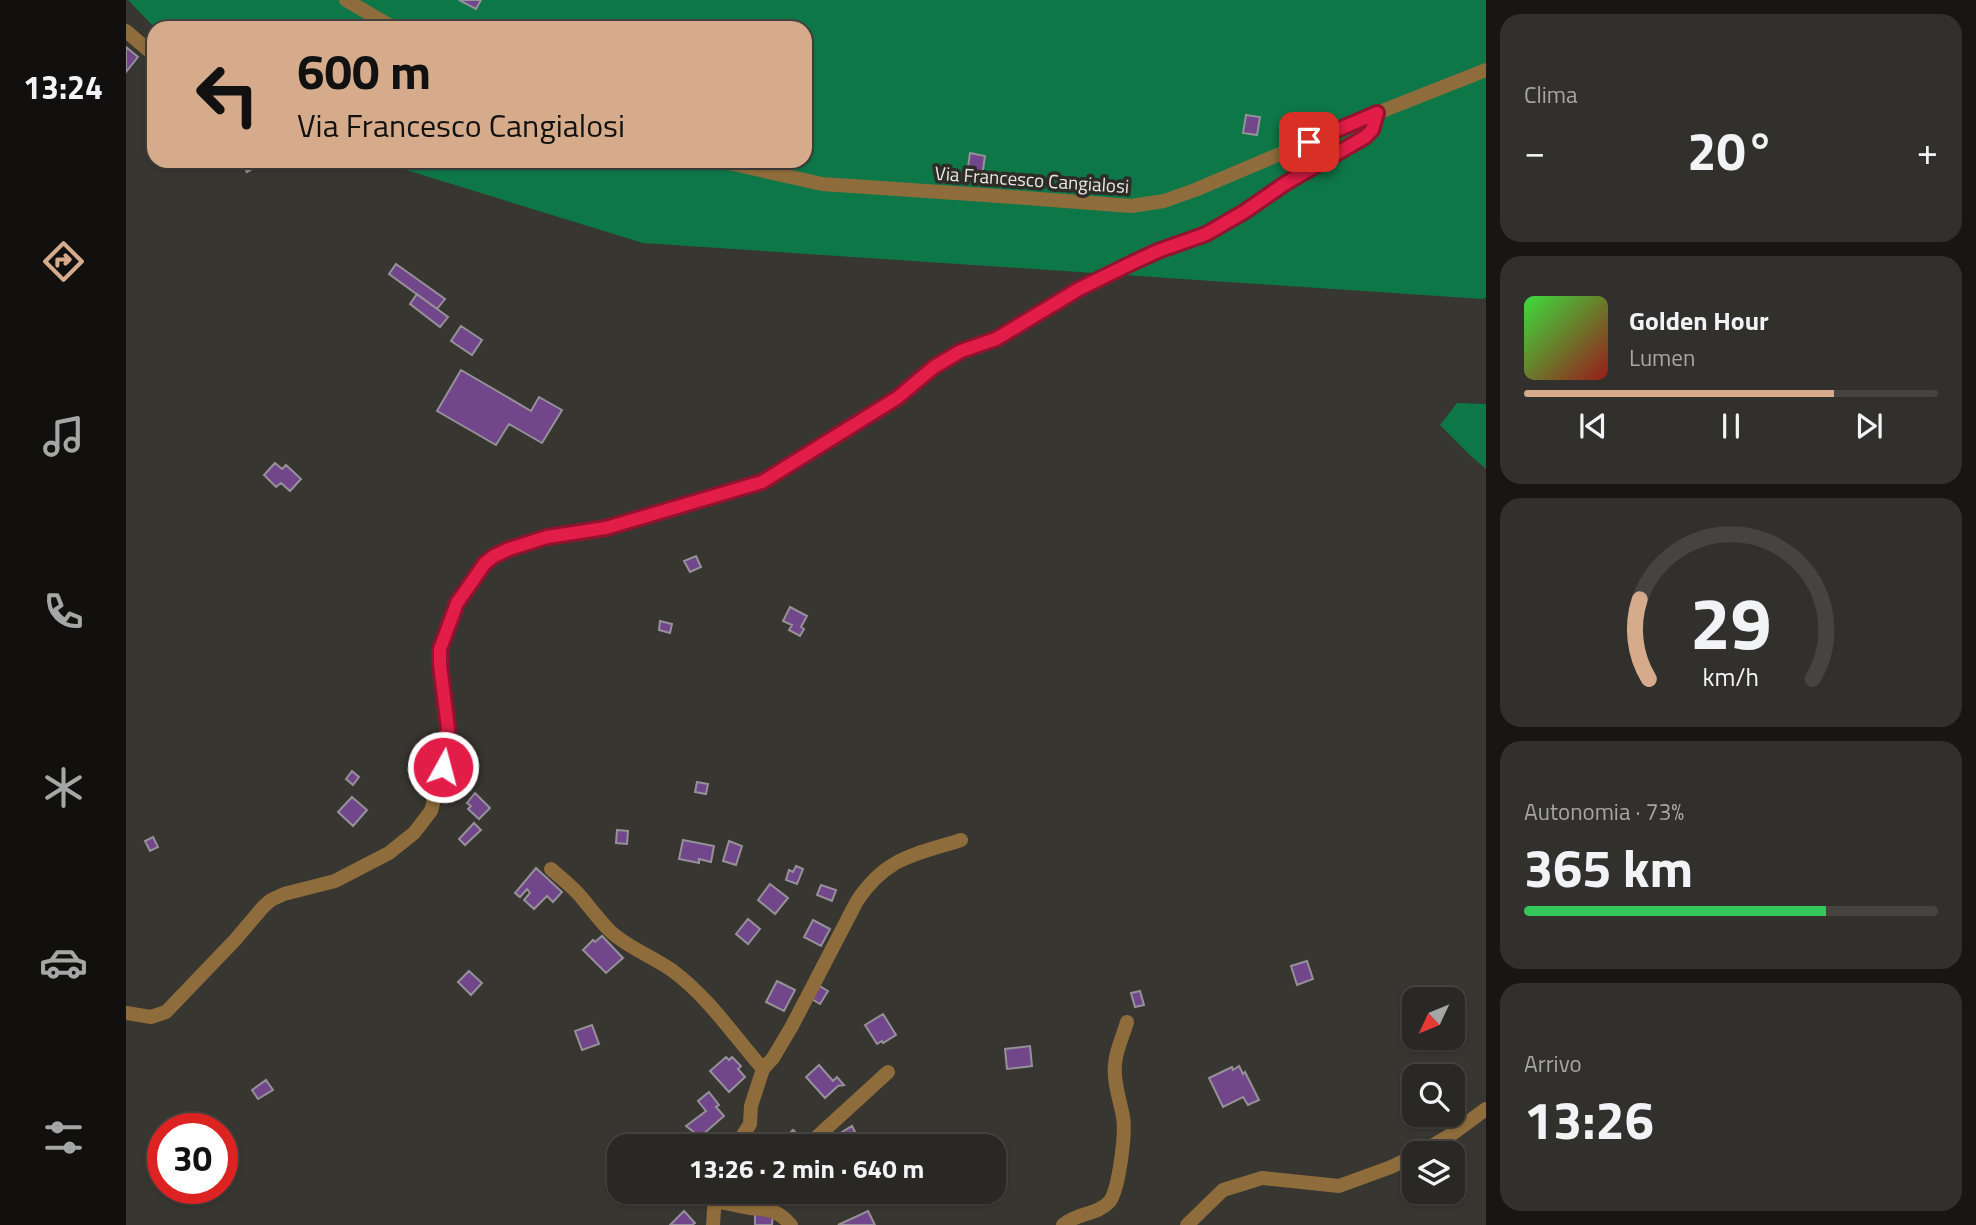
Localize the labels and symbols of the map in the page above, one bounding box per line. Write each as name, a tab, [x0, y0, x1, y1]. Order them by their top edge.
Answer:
pin	[1279, 112, 1339, 172]
street label: Via Francesco Cangialosi	[934, 158, 1130, 200]
position arrow	[406, 730, 480, 804]
north arrow	[1402, 987, 1465, 1050]
speed limit sign: 30	[147, 1113, 238, 1204]

